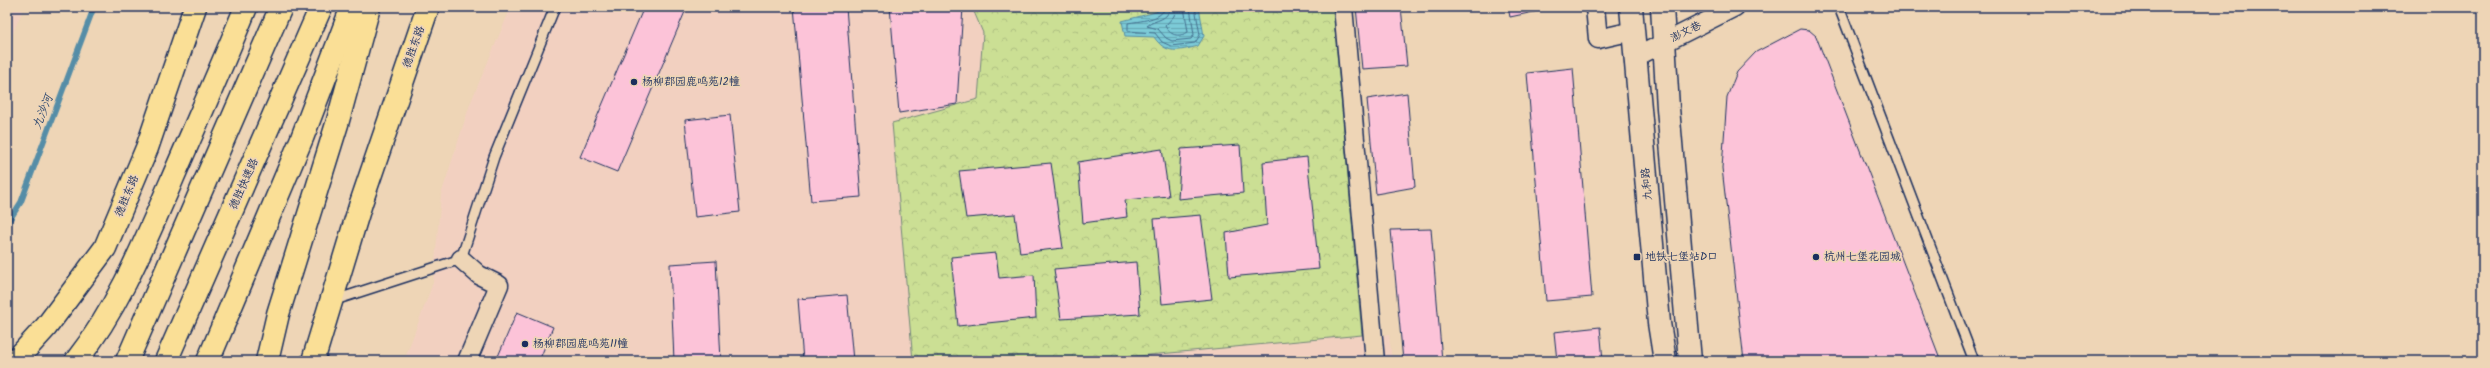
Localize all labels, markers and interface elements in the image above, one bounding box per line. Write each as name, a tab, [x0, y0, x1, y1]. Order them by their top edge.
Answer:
street label: 澎文巷	[1667, 17, 1705, 47]
street label: 德胜东路	[398, 23, 430, 71]
place label: 杨柳郡园鹿鸣苑12幢	[642, 73, 741, 91]
marker: 杨柳郡园鹿鸣苑12幢	[629, 77, 639, 87]
water label: 九沙河	[28, 90, 59, 132]
street label: 德胜快速路	[225, 155, 263, 213]
street label: 九和路	[1637, 167, 1657, 201]
street label: 德胜东路	[110, 172, 144, 220]
place label: 地铁七堡站D口	[1645, 248, 1718, 266]
place label: 杭州七堡花园城	[1824, 248, 1901, 266]
marker: 地铁七堡站D口	[1632, 252, 1642, 262]
marker: 杭州七堡花园城	[1811, 252, 1821, 262]
place label: 杨柳郡园鹿鸣苑11幢	[533, 335, 629, 353]
marker: 杨柳郡园鹿鸣苑11幢	[520, 339, 530, 349]

